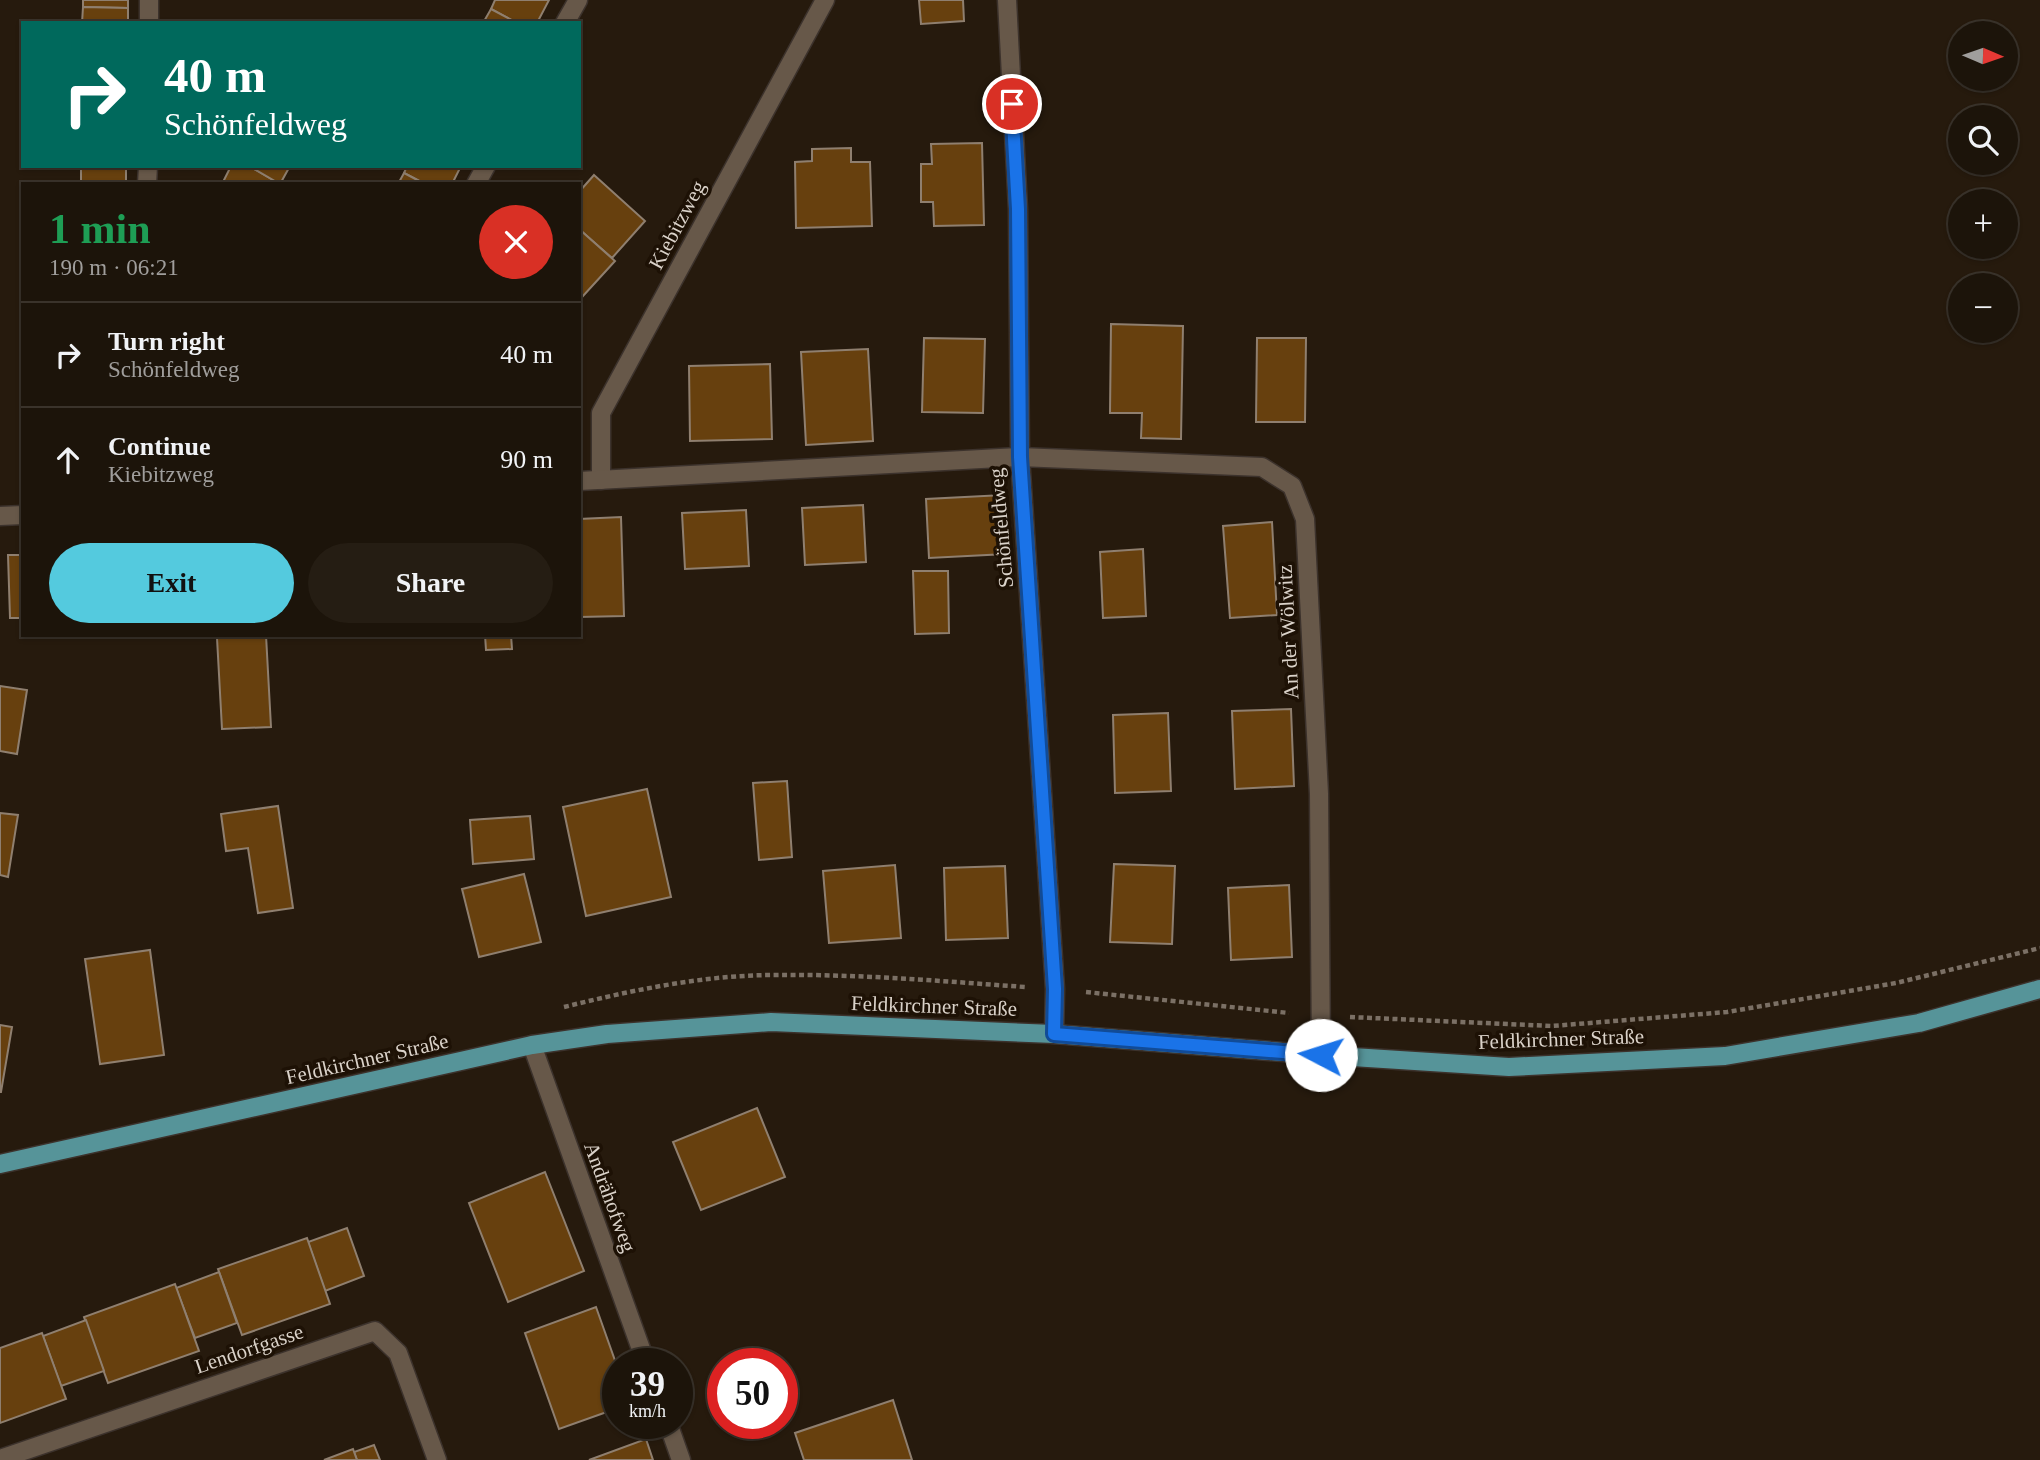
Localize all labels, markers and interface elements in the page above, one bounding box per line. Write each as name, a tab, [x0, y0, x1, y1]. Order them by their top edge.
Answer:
north arrow	[1948, 21, 2018, 91]
map controls	[1948, 21, 2018, 343]
text: 40 m	[164, 48, 266, 103]
icon: right	[49, 49, 140, 140]
pin	[982, 74, 1042, 134]
icon: arrive	[993, 85, 1031, 123]
button: search	[1948, 105, 2018, 175]
text: Schönfeldweg	[164, 106, 347, 142]
street label: Kiebitzweg	[644, 176, 711, 273]
button: +	[1948, 189, 2018, 259]
button: close	[479, 205, 553, 279]
text: 1 min	[49, 206, 151, 252]
text: 190 m · 06:21	[49, 255, 179, 280]
button: −	[1948, 273, 2018, 343]
text: Turn right	[108, 327, 225, 356]
icon: right	[49, 336, 87, 374]
text: 40 m	[500, 340, 553, 369]
text: Schönfeldweg	[108, 357, 240, 382]
text: Continue	[108, 432, 211, 461]
icon: ahead	[49, 441, 87, 479]
text: 90 m	[500, 445, 553, 474]
text: Kiebitzweg	[108, 462, 214, 487]
street label: Schönfeldweg	[984, 467, 1018, 589]
button: Exit	[49, 543, 294, 623]
button: Share	[308, 543, 553, 623]
street label: An der Wölwitz	[1272, 564, 1304, 700]
street label: Feldkirchner Straße	[851, 991, 1017, 1021]
position arrow	[1284, 1018, 1358, 1092]
street label: Feldkirchner Straße	[1478, 1024, 1644, 1054]
street label: Feldkirchner Straße	[283, 1029, 451, 1089]
street label: Andrähofweg	[579, 1139, 641, 1256]
street label: Lendorfgasse	[192, 1319, 306, 1379]
speed limit sign: 50	[707, 1348, 798, 1439]
text: 39	[630, 1365, 665, 1404]
text: km/h	[629, 1401, 666, 1421]

